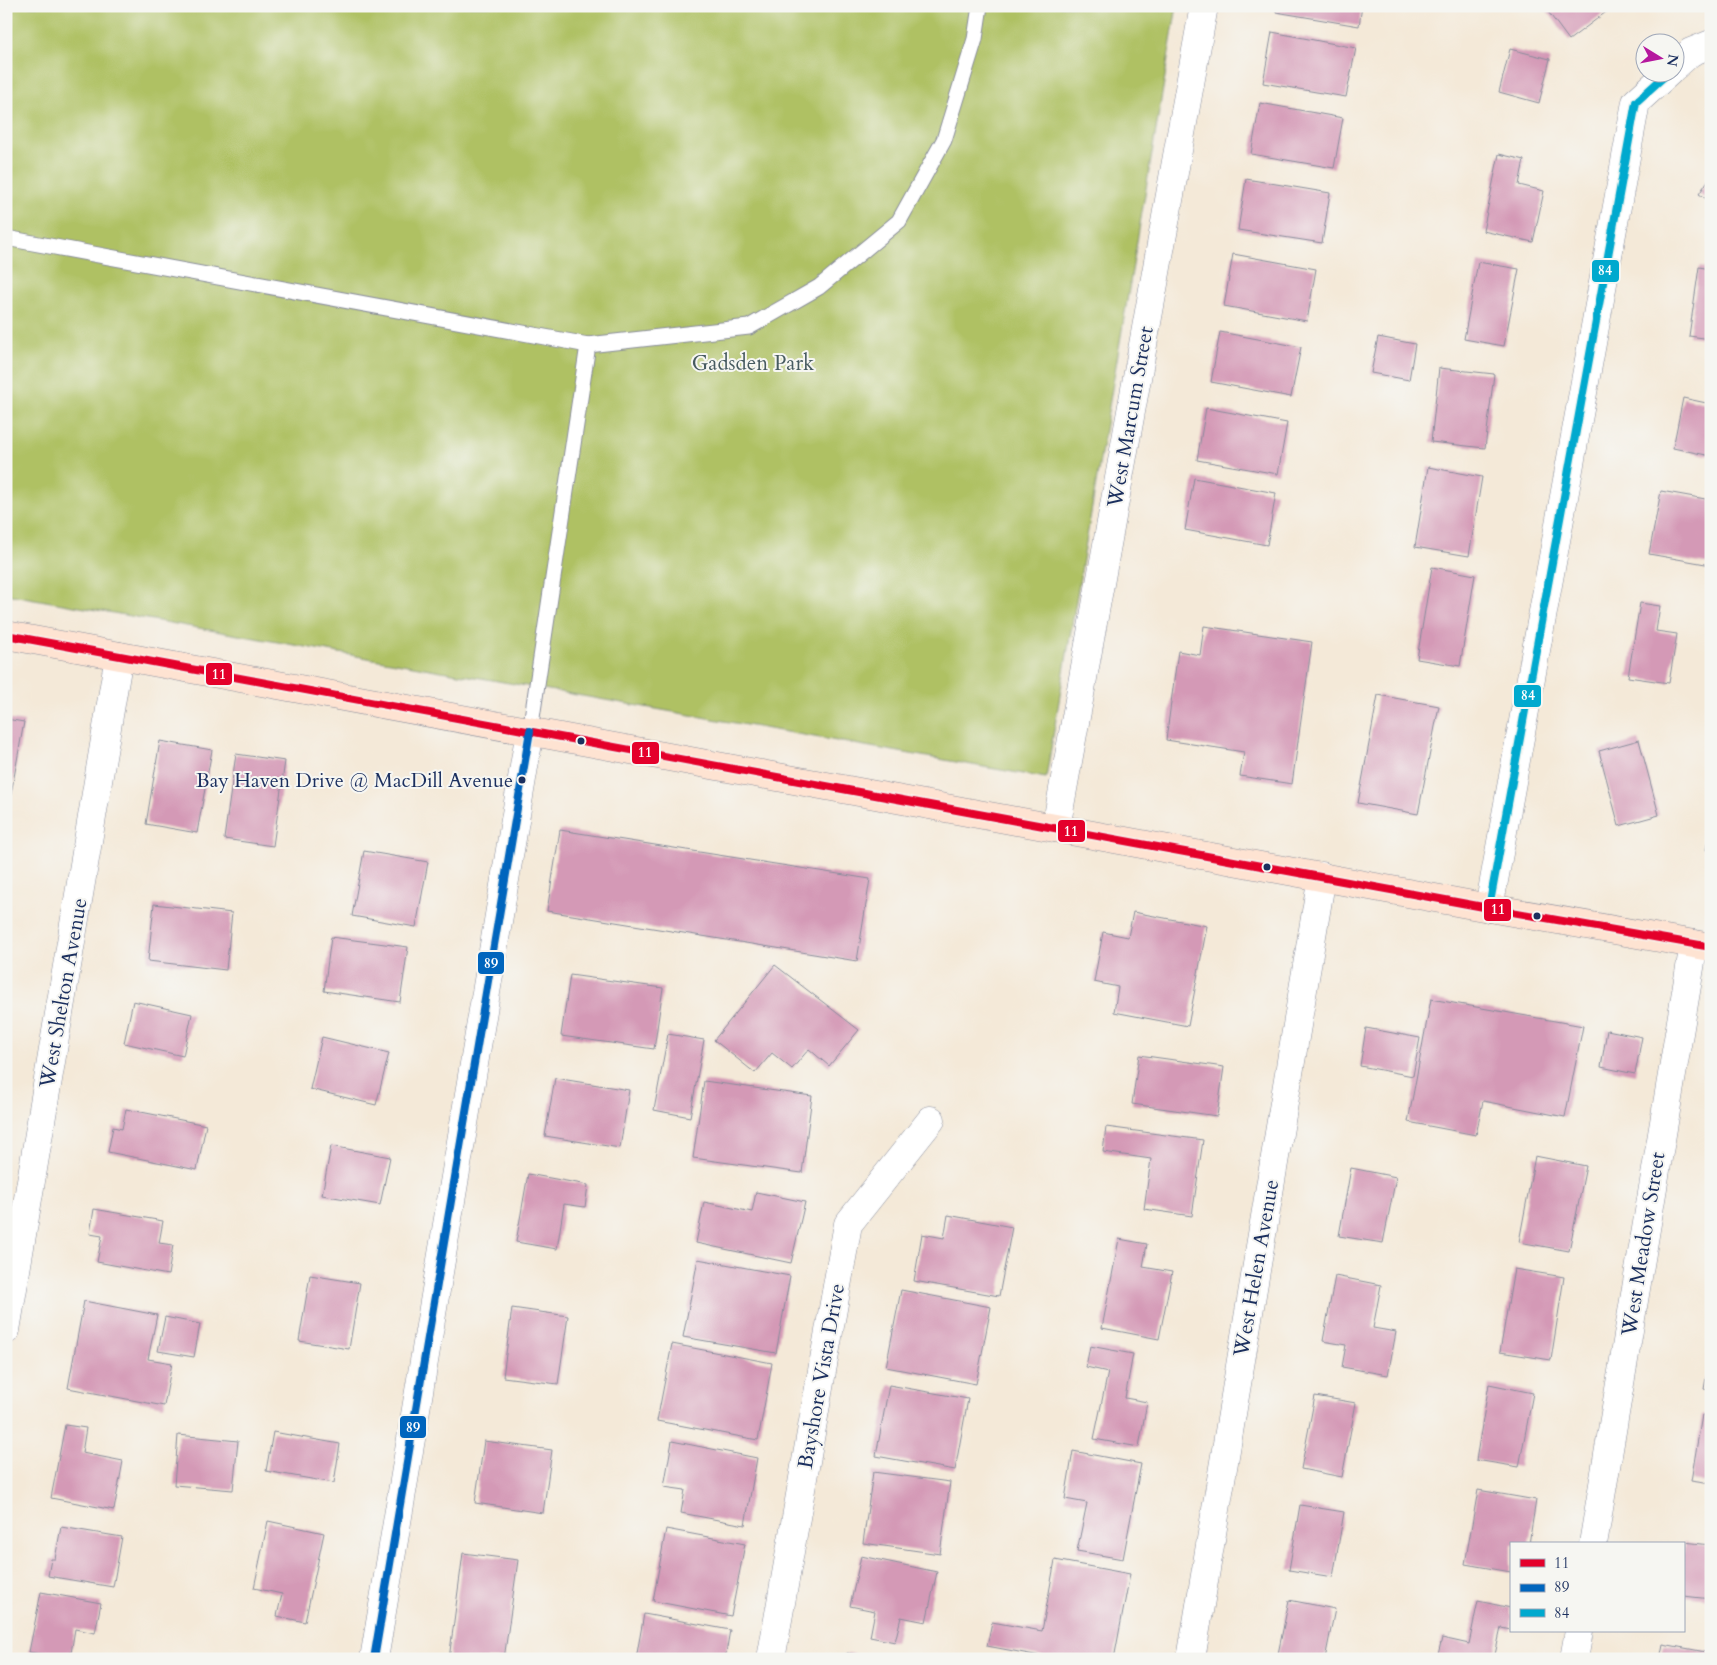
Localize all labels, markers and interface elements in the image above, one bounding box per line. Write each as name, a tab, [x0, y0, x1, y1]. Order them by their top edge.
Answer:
north arrow	[1634, 32, 1684, 82]
text: N	[1662, 53, 1683, 68]
line badge: 84	[1591, 259, 1620, 283]
text: 84	[1598, 261, 1612, 280]
street label: West Marcum Street	[1100, 324, 1161, 511]
park label: Gadsden Park	[692, 349, 815, 378]
line badge: 11	[205, 662, 233, 686]
text: 11	[212, 665, 226, 684]
line badge: 84	[1513, 684, 1542, 708]
text: 84	[1521, 686, 1535, 705]
unlabelled marker	[576, 736, 586, 746]
line badge: 11	[631, 741, 660, 765]
text: 11	[638, 743, 652, 762]
place label: Bay Haven Drive @ MacDill Avenue	[196, 767, 513, 794]
marker: Bay Haven Drive @ MacDill Avenue	[517, 775, 527, 785]
line badge: 11	[1057, 819, 1086, 843]
text: 11	[1064, 822, 1078, 841]
unlabelled marker	[1262, 862, 1272, 872]
street label: West Shelton Avenue	[32, 896, 94, 1091]
line badge: 11	[1483, 898, 1512, 922]
text: 11	[1491, 900, 1505, 919]
unlabelled marker	[1532, 911, 1542, 921]
line badge: 89	[477, 951, 505, 975]
text: 89	[484, 954, 498, 973]
street label: West Meadow Street	[1614, 1150, 1672, 1339]
street label: West Helen Avenue	[1226, 1177, 1286, 1360]
street label: Bayshore Vista Drive	[791, 1281, 852, 1471]
line badge: 89	[399, 1415, 427, 1439]
text: 89	[406, 1418, 420, 1437]
legend	[1510, 1542, 1684, 1632]
text: 11	[1554, 1553, 1569, 1573]
text: 89	[1554, 1577, 1570, 1597]
text: 84	[1554, 1603, 1570, 1623]

